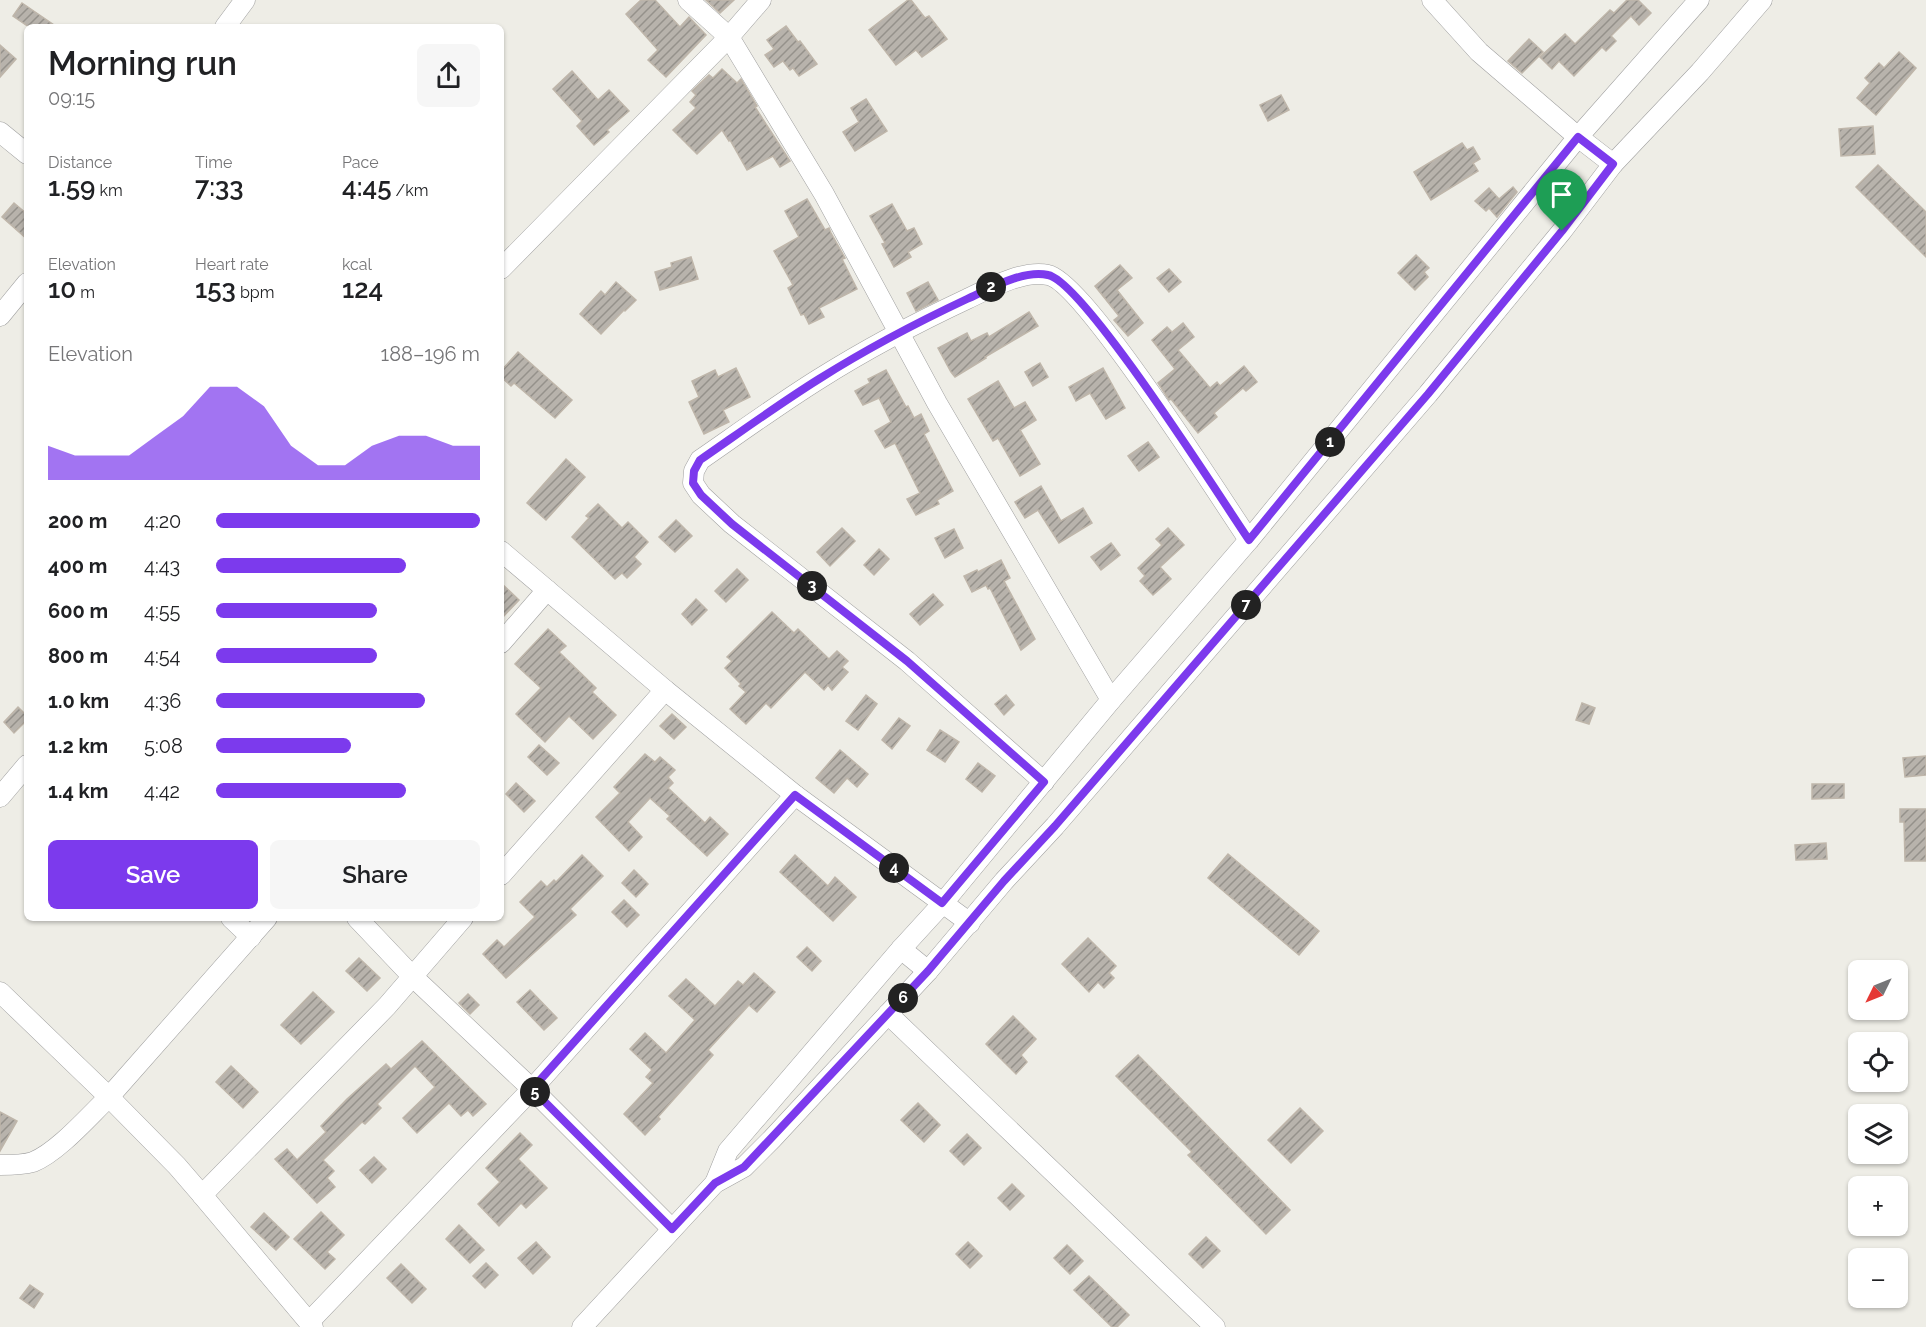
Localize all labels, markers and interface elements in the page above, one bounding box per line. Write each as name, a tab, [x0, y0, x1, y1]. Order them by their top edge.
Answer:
text: Morning run	[48, 44, 237, 83]
button: share	[417, 44, 480, 107]
text: 09:15	[48, 86, 95, 110]
text: Distance	[48, 153, 112, 172]
text: Time	[195, 153, 232, 172]
text: Pace	[342, 153, 379, 172]
pin	[1536, 169, 1587, 231]
text: 1.59	[48, 172, 95, 202]
text: 7:33	[195, 172, 244, 202]
text: 4:45	[342, 172, 391, 202]
icon: arrive	[1545, 178, 1578, 211]
text: km	[95, 181, 123, 200]
text: /km	[391, 181, 428, 200]
text: Elevation	[48, 255, 116, 274]
text: Heart rate	[195, 255, 269, 274]
text: kcal	[342, 255, 372, 274]
pin: 2	[976, 272, 1006, 302]
text: 10	[48, 274, 76, 304]
text: 153	[195, 274, 236, 304]
text: 124	[342, 274, 383, 304]
text: 2	[986, 277, 996, 296]
text: m	[76, 283, 95, 302]
text: bpm	[236, 283, 274, 302]
text: Elevation	[48, 342, 133, 366]
text: 188–196 m	[381, 342, 480, 366]
pin: 1	[1315, 427, 1345, 457]
text: 1	[1326, 432, 1334, 451]
text: 200 m	[48, 509, 107, 533]
text: 4:20	[144, 509, 181, 533]
text: 400 m	[48, 554, 107, 578]
text: 4:43	[144, 554, 180, 578]
pin: 3	[797, 571, 827, 601]
text: 3	[808, 576, 816, 595]
pin: 7	[1231, 590, 1261, 620]
text: 7	[1242, 595, 1250, 614]
text: 600 m	[48, 599, 108, 623]
text: 4:55	[144, 599, 180, 623]
text: 800 m	[48, 644, 108, 668]
text: 4:54	[144, 644, 181, 668]
text: 1.0 km	[48, 689, 109, 713]
text: 4:36	[144, 689, 181, 713]
text: 1.2 km	[48, 734, 108, 758]
text: 5:08	[144, 734, 183, 758]
text: 1.4 km	[48, 779, 108, 803]
text: 4:42	[144, 779, 180, 803]
button: Save	[48, 840, 258, 909]
button: Share	[270, 840, 480, 909]
pin: 4	[879, 853, 909, 883]
text: 4	[889, 858, 899, 877]
north arrow	[1848, 960, 1908, 1020]
map controls	[1848, 960, 1908, 1308]
pin: 6	[888, 983, 918, 1013]
text: 6	[898, 988, 908, 1007]
button: locate	[1848, 1032, 1908, 1092]
pin: 5	[520, 1077, 550, 1107]
text: 5	[531, 1082, 539, 1101]
button: layers	[1848, 1104, 1908, 1164]
button: +	[1848, 1176, 1908, 1236]
button: −	[1848, 1248, 1908, 1308]

